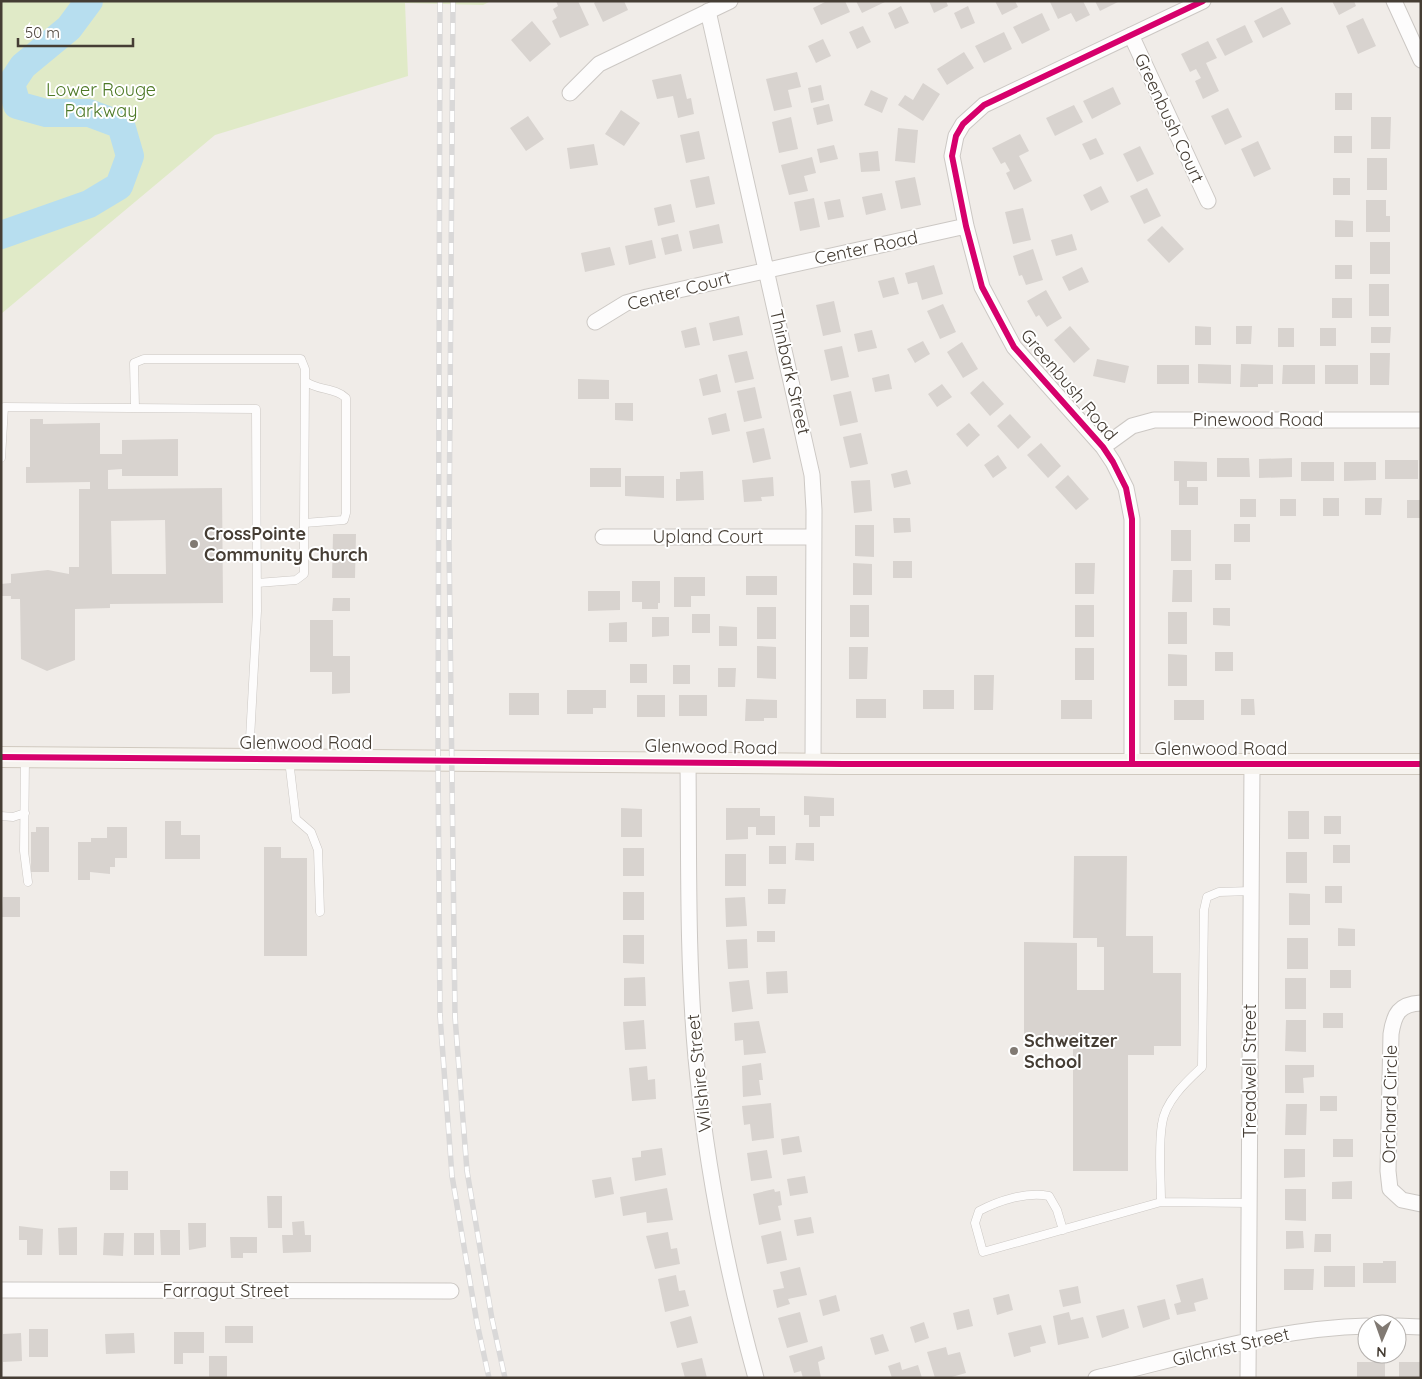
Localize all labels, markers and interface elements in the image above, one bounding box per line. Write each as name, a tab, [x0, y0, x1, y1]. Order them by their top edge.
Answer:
scale bar	[18, 15, 132, 47]
text: 50 m	[25, 23, 60, 42]
street label: Greenbush Court	[1129, 49, 1210, 186]
park label: Lower Rouge Parkway	[46, 78, 156, 122]
street label: Center Road	[812, 225, 920, 270]
street label: Center Court	[625, 266, 733, 315]
street label: Thinbark Street	[765, 307, 816, 437]
street label: Greenbush Road	[1016, 324, 1123, 445]
street label: Pinewood Road	[1193, 408, 1323, 431]
place label: CrossPointe Community Church	[204, 522, 368, 566]
street label: Upland Court	[653, 525, 763, 548]
marker: CrossPointe Community Church	[188, 538, 200, 550]
street label: Glenwood Road	[240, 731, 372, 754]
street label: Glenwood Road	[644, 734, 778, 759]
street label: Glenwood Road	[1155, 737, 1287, 760]
street label: Treadwell Street	[1238, 1004, 1261, 1138]
street label: Wilshire Street	[681, 1013, 716, 1133]
place label: Schweitzer School	[1024, 1029, 1118, 1073]
street label: Orchard Circle	[1377, 1044, 1402, 1164]
marker: Schweitzer School	[1008, 1045, 1020, 1057]
street label: Farragut Street	[163, 1279, 289, 1302]
north arrow	[1357, 1314, 1407, 1364]
street label: Gilchrist Street	[1170, 1322, 1292, 1371]
text: N	[1376, 1343, 1387, 1361]

